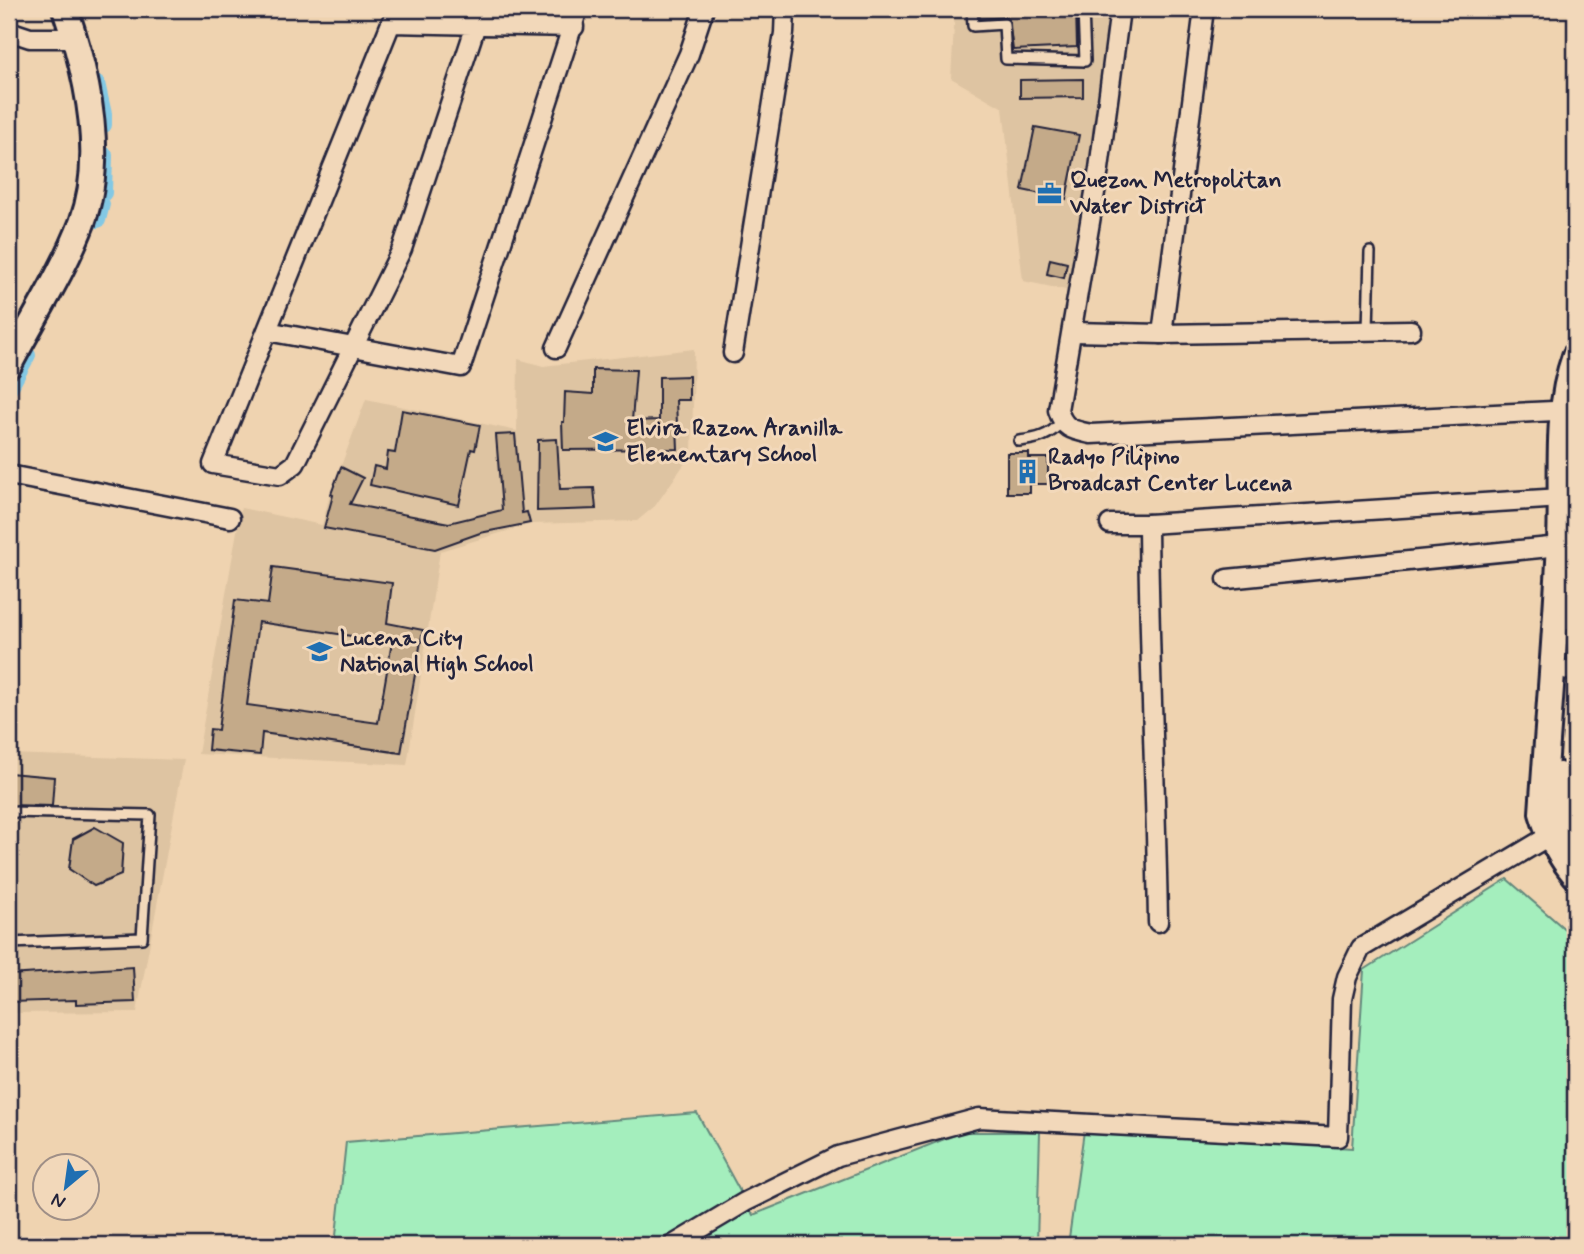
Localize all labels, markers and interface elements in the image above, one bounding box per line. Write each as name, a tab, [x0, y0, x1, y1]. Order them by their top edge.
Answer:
place label: Quezon Metropolitan Water District	[1069, 166, 1282, 222]
office icon: Quezon Metropolitan Water District	[1036, 180, 1064, 208]
place label: Elvira Razon Aranilla Elementary School	[626, 414, 844, 470]
school or university icon: Elvira Razon Aranilla Elementary School	[592, 428, 620, 456]
place label: Radyo Pilipino Broadcast Center Lucena	[1048, 443, 1293, 499]
building icon: Radyo Pilipino Broadcast Center Lucena	[1014, 457, 1042, 485]
place label: Lucena City National High School	[340, 624, 534, 680]
school or university icon: Lucena City National High School	[306, 638, 334, 666]
north arrow	[32, 1152, 102, 1222]
text: N	[47, 1187, 70, 1215]

